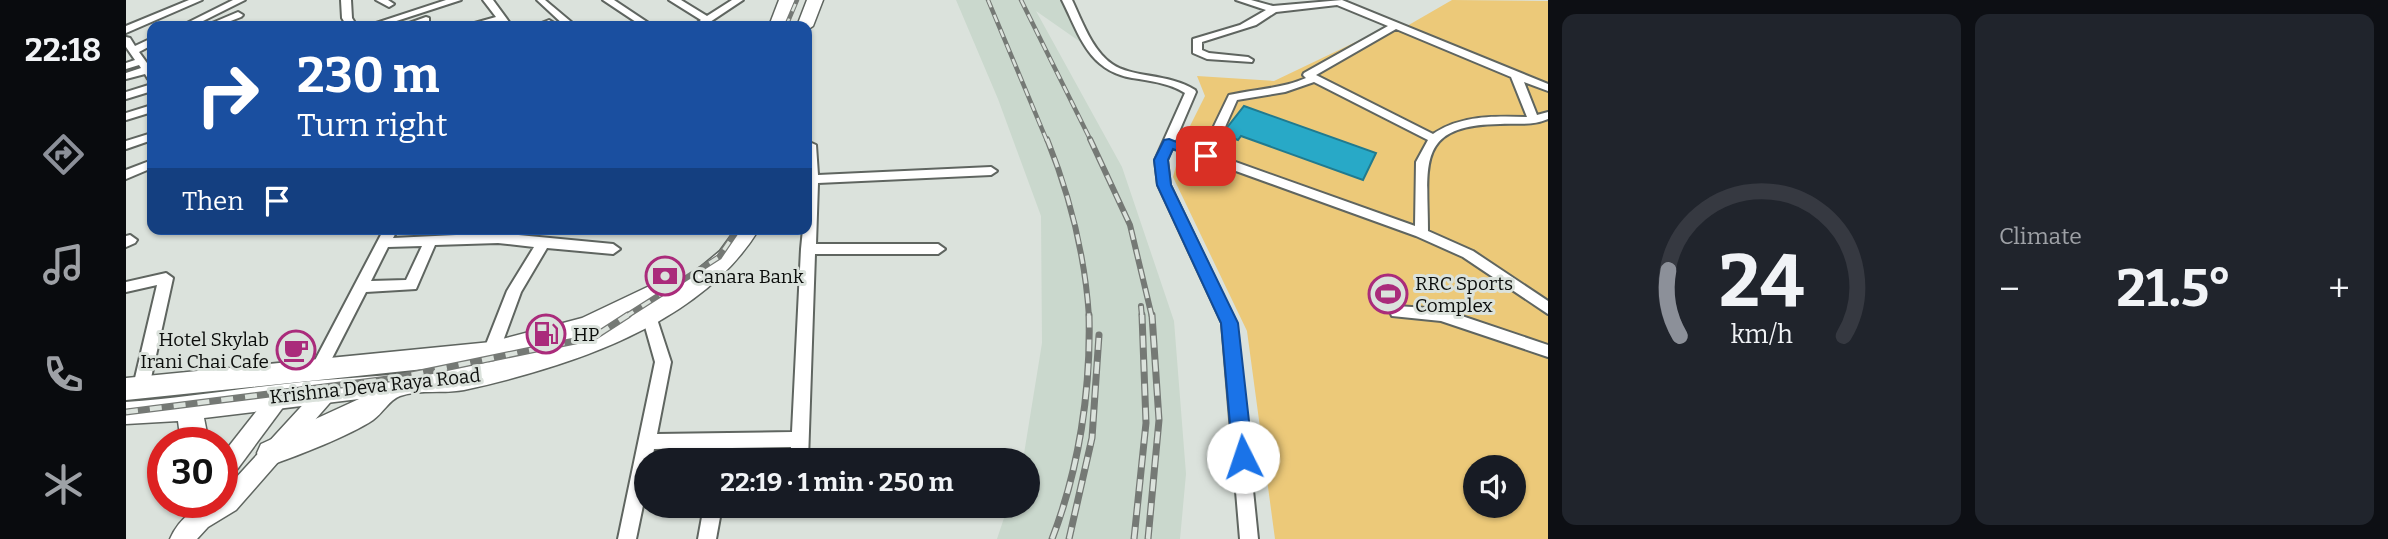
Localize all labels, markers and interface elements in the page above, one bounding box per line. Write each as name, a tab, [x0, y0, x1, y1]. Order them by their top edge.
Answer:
text: 22:18	[25, 31, 101, 69]
text: 230 m	[297, 46, 440, 105]
icon: right	[182, 49, 273, 140]
text: Turn right	[297, 106, 448, 144]
pin	[1176, 126, 1236, 186]
icon: directions	[39, 130, 88, 179]
icon: arrive	[1187, 137, 1225, 175]
icon: arrive	[258, 182, 296, 220]
text: Then	[182, 186, 244, 217]
text: Climate	[1999, 222, 2082, 250]
text: 24	[1719, 238, 1804, 325]
icon: music	[39, 240, 88, 289]
bank icon: Canara Bank	[644, 255, 686, 297]
text: 21.5°	[2117, 257, 2232, 320]
place label: Canara Bank	[692, 265, 804, 288]
text: −	[1999, 266, 2020, 312]
text: +	[2328, 266, 2350, 312]
place label: RRC Sports Complex	[1415, 272, 1513, 317]
sports icon: RRC Sports Complex	[1367, 273, 1409, 315]
fuel station icon: HP	[525, 313, 567, 355]
text: km/h	[1731, 319, 1793, 349]
place label: HP	[573, 323, 599, 346]
place label: Hotel Skylab Irani Chai Cafe	[140, 328, 269, 373]
cafe icon: Hotel Skylab Irani Chai Cafe	[275, 329, 317, 371]
icon: phone	[39, 350, 88, 399]
street label: Krishna Deva Raya Road	[268, 363, 482, 409]
position arrow	[1206, 420, 1280, 494]
speed limit sign: 30	[147, 427, 238, 518]
map controls	[1463, 455, 1526, 518]
button: sound	[1463, 455, 1526, 518]
icon: climate	[39, 460, 88, 509]
text: 22:19 · 1 min · 250 m	[720, 467, 954, 498]

